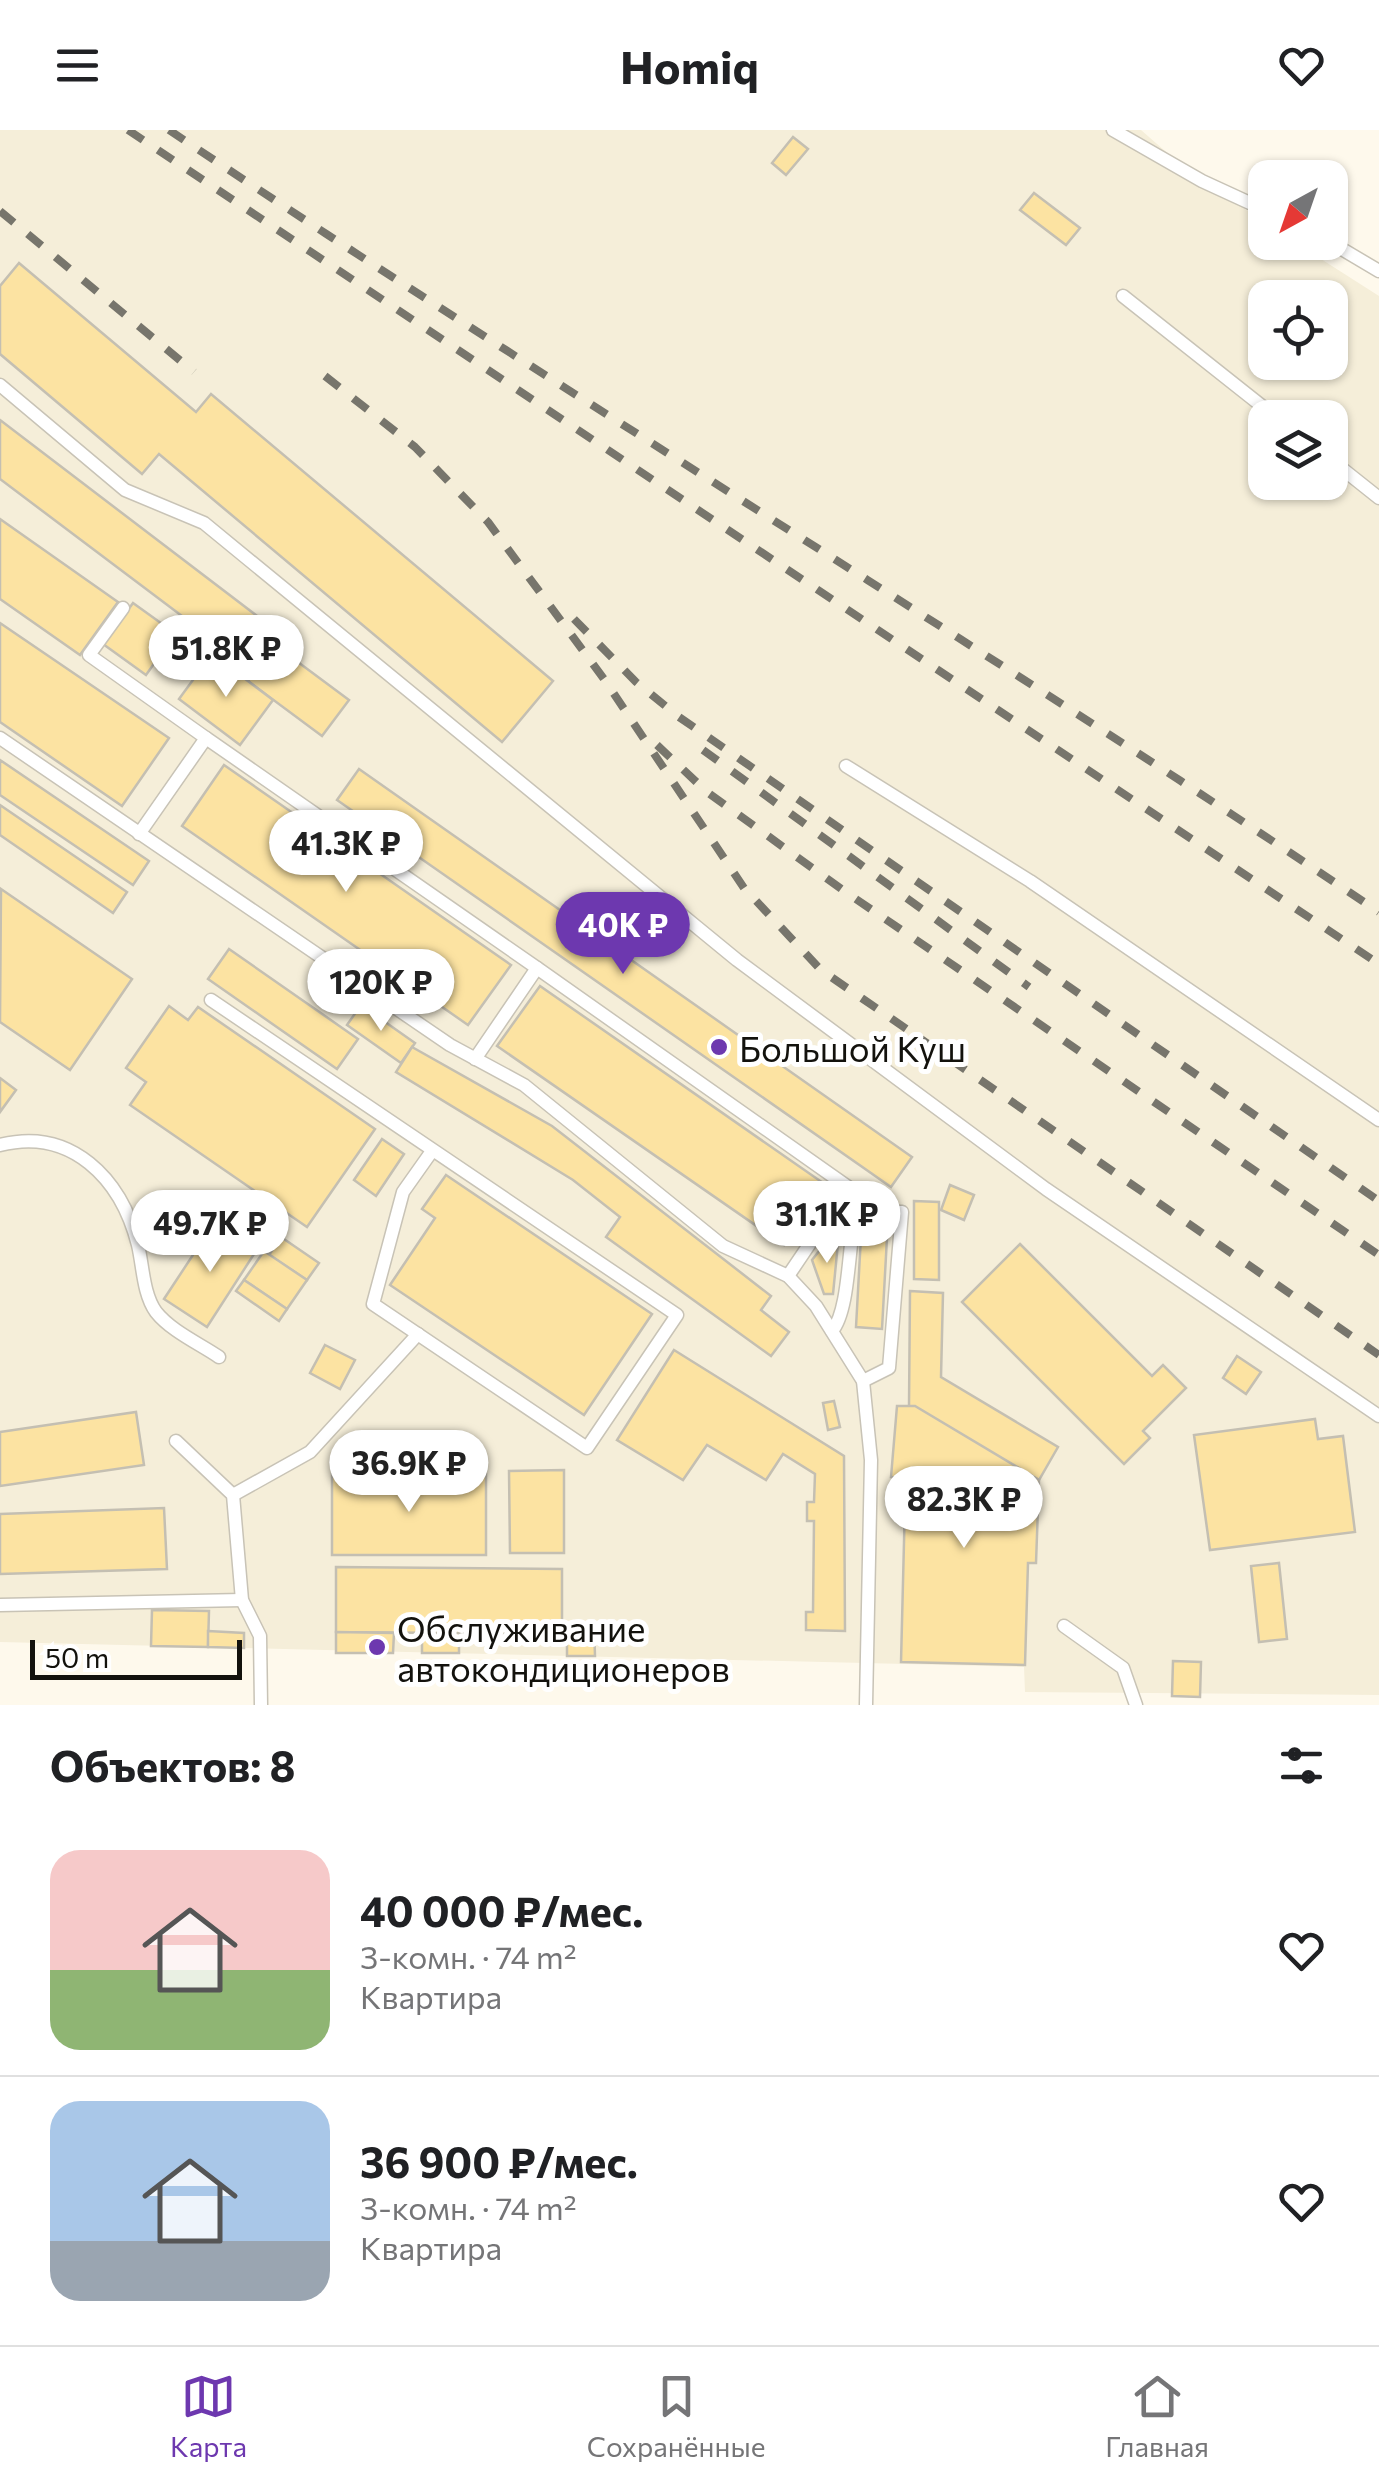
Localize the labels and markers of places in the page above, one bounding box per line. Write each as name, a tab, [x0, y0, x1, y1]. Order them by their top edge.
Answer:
pin: 51.8K ₽	[134, 615, 318, 700]
pin: 41.3K ₽	[254, 810, 438, 895]
pin: 40K ₽	[553, 892, 693, 977]
pin: 120K ₽	[300, 949, 462, 1034]
place label: Большой Куш	[739, 1026, 966, 1069]
marker: Большой Куш	[708, 1036, 730, 1058]
pin: 31.1K ₽	[735, 1181, 919, 1266]
pin: 49.7K ₽	[118, 1190, 302, 1275]
pin: 36.9K ₽	[317, 1430, 501, 1515]
pin: 82.3K ₽	[872, 1466, 1056, 1551]
place label: Обслуживание автокондиционеров	[397, 1606, 730, 1689]
marker: Обслуживание автокондиционеров	[366, 1636, 388, 1658]

